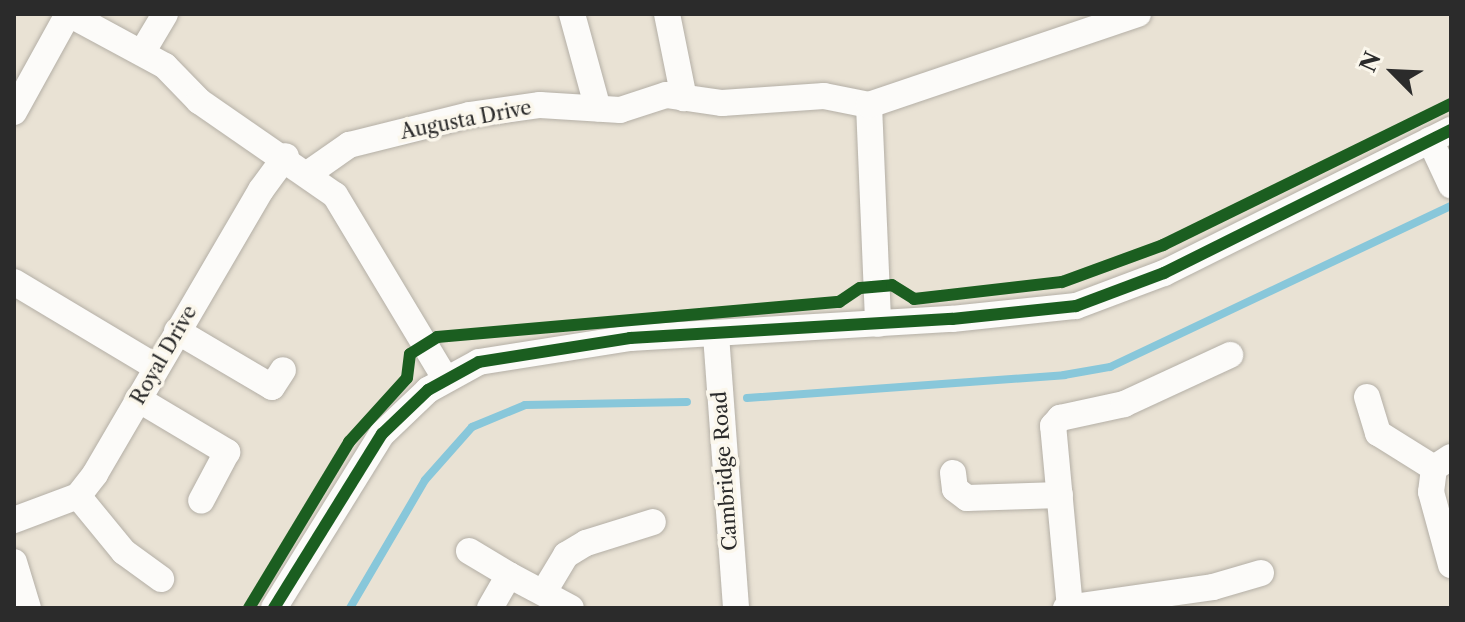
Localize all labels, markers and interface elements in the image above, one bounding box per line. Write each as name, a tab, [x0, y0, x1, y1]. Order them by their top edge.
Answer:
north arrow	[1353, 32, 1433, 112]
text: N	[1354, 48, 1387, 76]
street label: Augusta Drive	[398, 96, 534, 144]
street label: Royal Drive	[126, 301, 202, 409]
street label: Cambridge Road	[707, 390, 743, 552]

